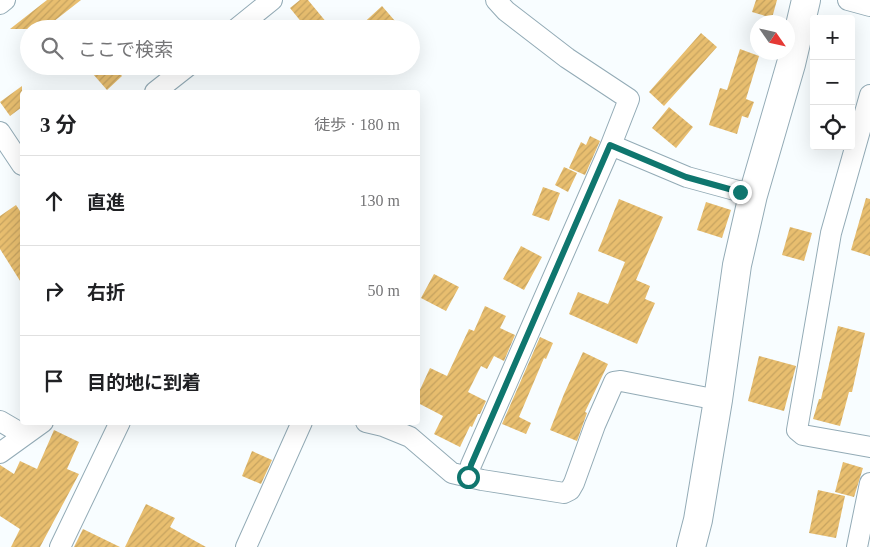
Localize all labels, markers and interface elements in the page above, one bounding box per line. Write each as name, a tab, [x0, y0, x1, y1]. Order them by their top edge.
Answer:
north arrow	[750, 15, 795, 60]
map controls	[810, 15, 855, 150]
button: +	[810, 15, 855, 60]
search box	[20, 20, 420, 75]
icon: search	[38, 34, 66, 62]
text: ここで検索	[78, 39, 173, 60]
button: −	[810, 60, 855, 105]
button: locate	[810, 105, 855, 150]
text: 3 分	[40, 113, 77, 137]
text: 徒歩 · 180 m	[314, 116, 400, 133]
route end	[729, 181, 752, 204]
icon: ahead	[40, 187, 68, 215]
text: 直進	[87, 192, 125, 213]
text: 130 m	[360, 192, 400, 209]
icon: right	[40, 277, 68, 305]
text: 右折	[87, 282, 125, 303]
text: 50 m	[368, 282, 400, 299]
icon: arrive	[40, 367, 68, 395]
text: 目的地に到着	[87, 372, 201, 393]
route start	[457, 466, 480, 489]

